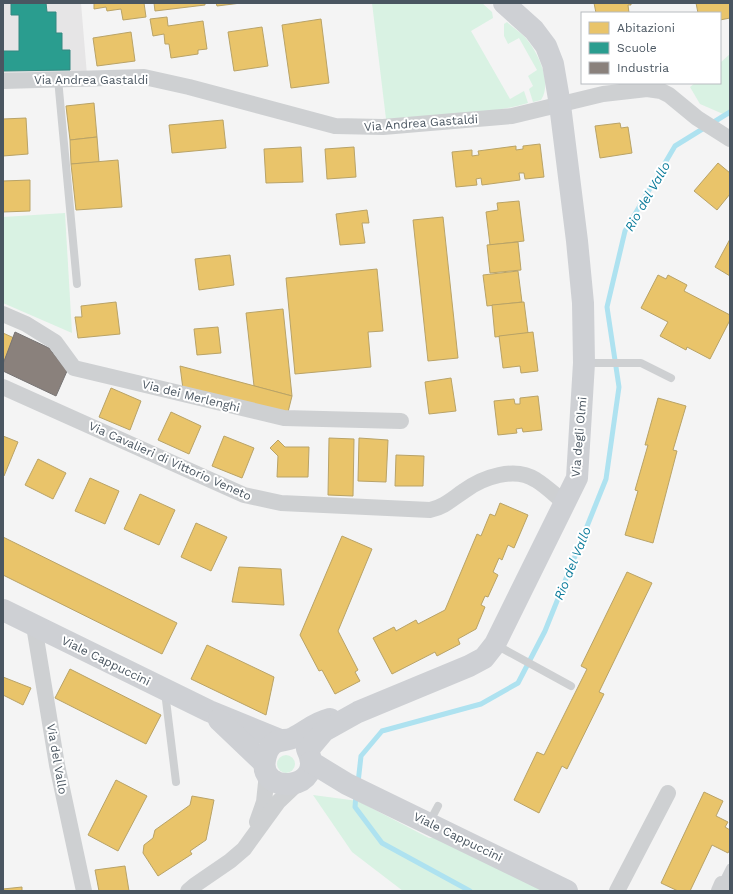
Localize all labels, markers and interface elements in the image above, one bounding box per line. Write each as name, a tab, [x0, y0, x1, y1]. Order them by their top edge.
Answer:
legend	[581, 12, 721, 84]
text: Abitazioni	[617, 21, 675, 35]
text: Scuole	[617, 41, 657, 55]
text: Industria	[617, 61, 669, 75]
street label: Via Andrea Gastaldi	[34, 73, 148, 87]
street label: Via Andrea Gastaldi	[364, 112, 478, 134]
water label: Rio del Vallo	[622, 159, 673, 234]
street label: Via dei Merlenghi	[141, 377, 241, 415]
street label: Via degli Olmi	[569, 396, 589, 478]
street label: Via Cavalieri di Vittorio Veneto	[86, 419, 254, 503]
water label: Rio del Vallo	[551, 524, 594, 602]
street label: Viale Cappuccini	[59, 633, 153, 689]
street label: Via del Vallo	[44, 723, 70, 795]
street label: Viale Cappuccini	[411, 809, 505, 865]

